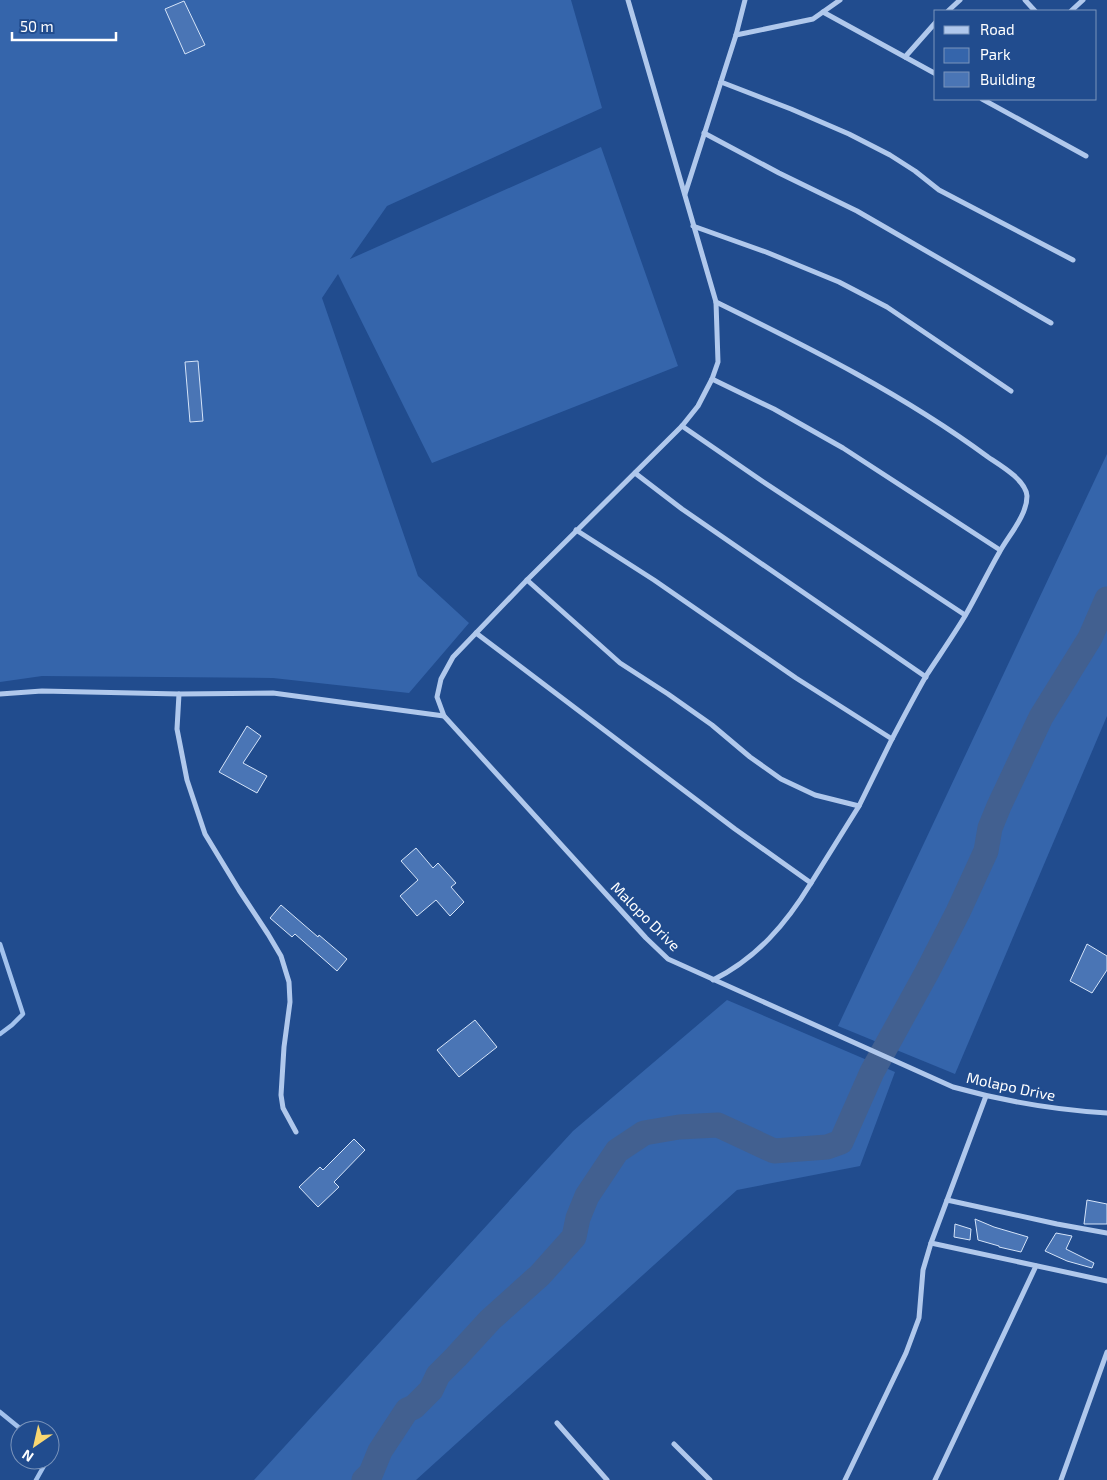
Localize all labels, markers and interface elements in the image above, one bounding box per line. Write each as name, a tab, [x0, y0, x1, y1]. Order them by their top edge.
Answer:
scale bar	[12, 10, 116, 42]
legend	[934, 10, 1097, 100]
text: 50 m	[20, 17, 54, 35]
text: Road	[980, 20, 1015, 38]
text: Park	[980, 45, 1011, 63]
text: Building	[980, 70, 1036, 88]
street label: Malopo Drive	[608, 878, 684, 954]
street label: Molapo Drive	[965, 1068, 1057, 1104]
north arrow	[10, 1420, 60, 1470]
text: N	[19, 1446, 36, 1466]

